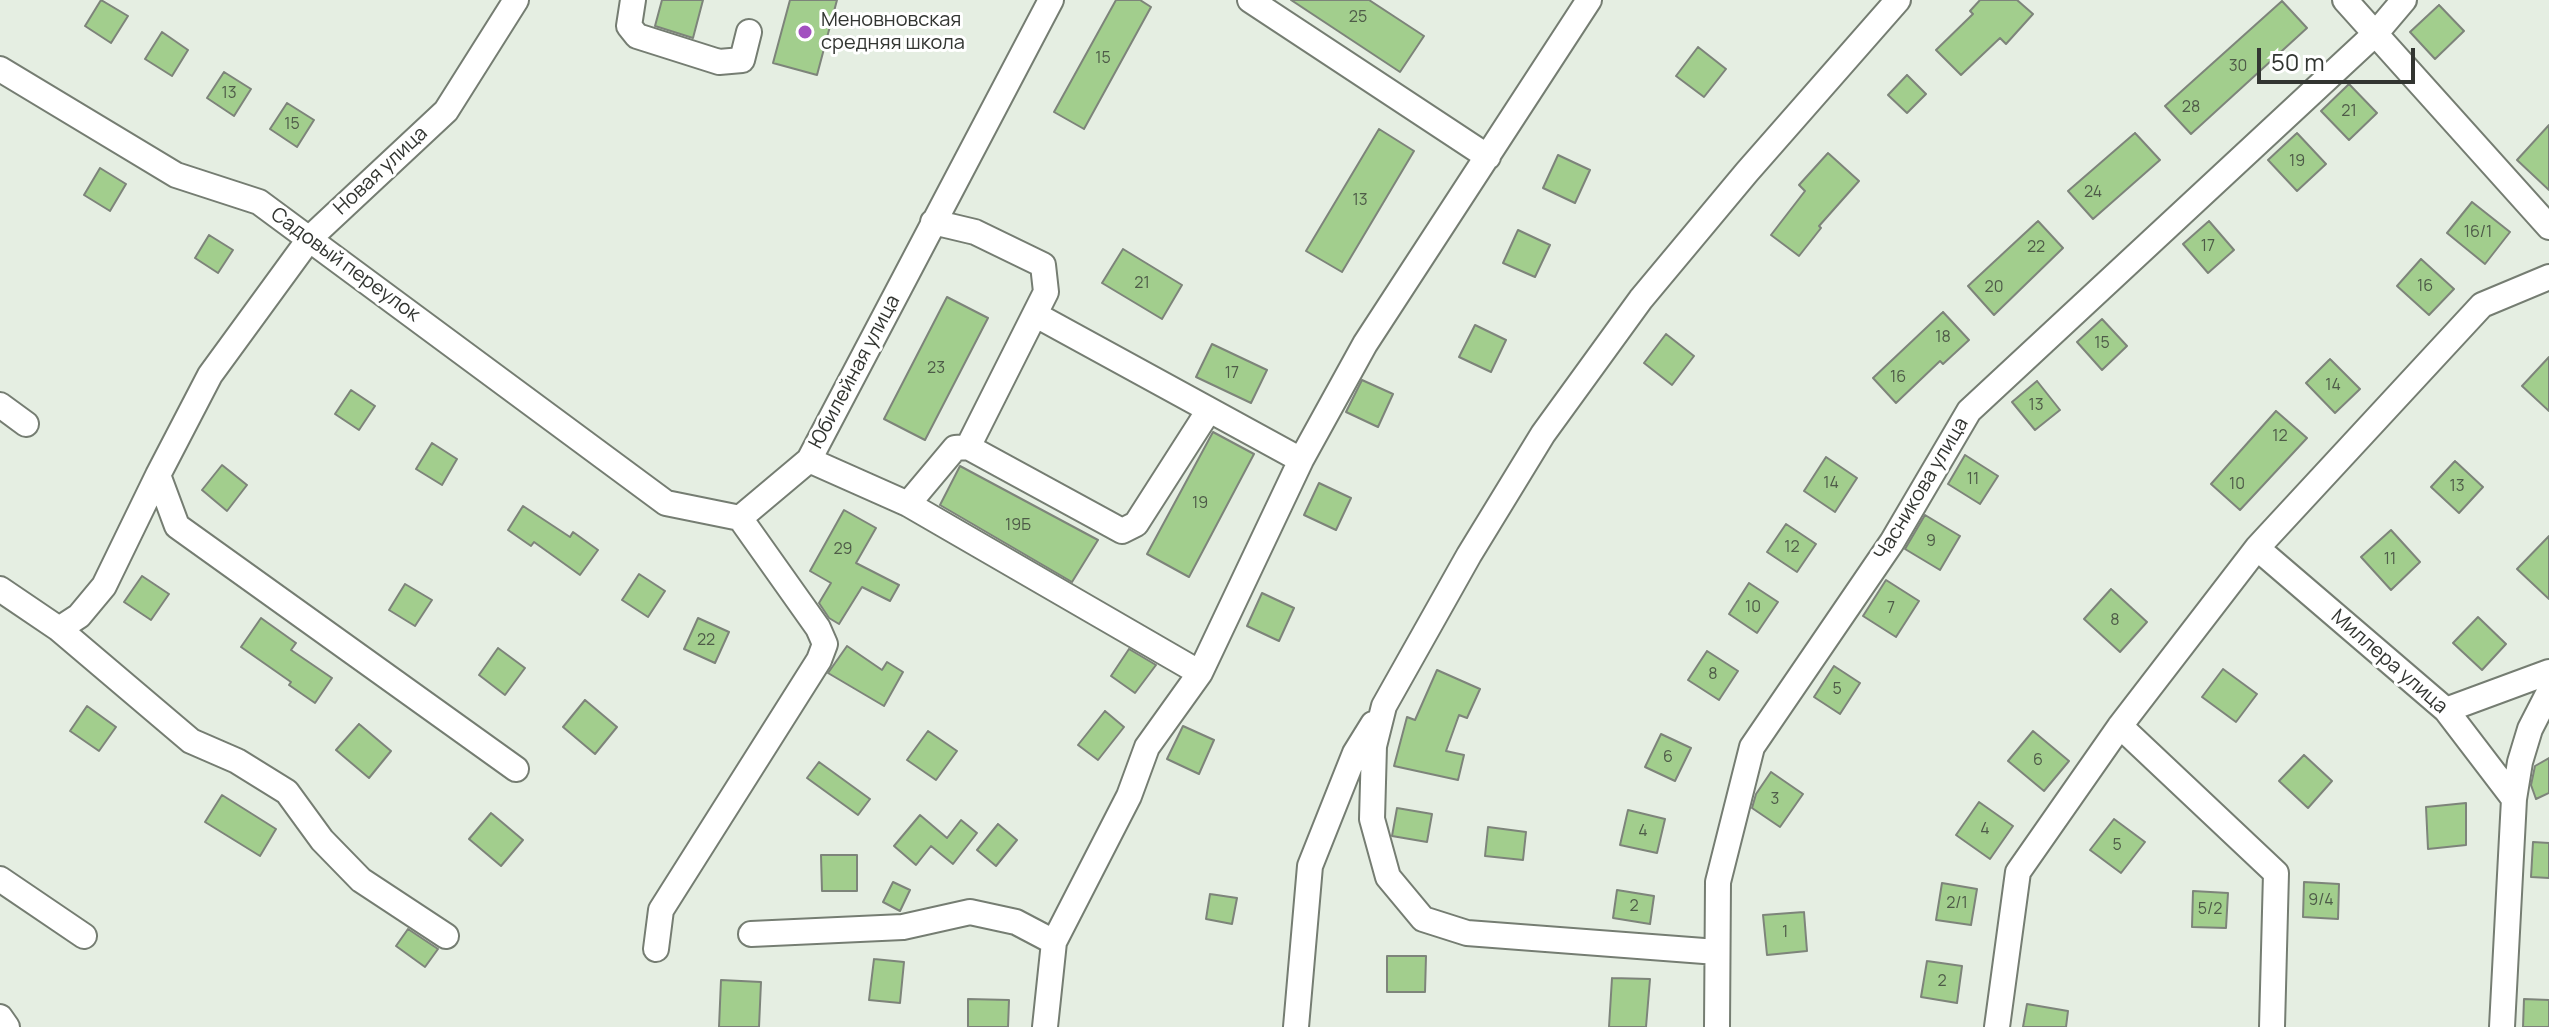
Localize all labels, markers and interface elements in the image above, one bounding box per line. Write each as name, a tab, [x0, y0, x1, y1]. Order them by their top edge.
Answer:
place label: Меновновская средняя школа	[821, 8, 965, 55]
house number: 25	[1349, 8, 1367, 28]
marker: Меновновская средняя школа	[796, 23, 814, 41]
scale bar	[2261, 32, 2419, 82]
text: 50 m	[2271, 45, 2325, 78]
house number: 15	[1095, 49, 1111, 69]
house number: 30	[2229, 57, 2247, 77]
house number: 13	[221, 84, 237, 104]
house number: 28	[2182, 98, 2200, 118]
house number: 21	[2341, 102, 2357, 122]
house number: 15	[284, 115, 300, 135]
street label: Новая улица	[329, 122, 433, 220]
house number: 19	[2289, 152, 2305, 172]
house number: 24	[2084, 183, 2102, 203]
house number: 13	[1352, 191, 1368, 211]
street label: Садовый переулок	[266, 203, 424, 327]
house number: 16/1	[2464, 223, 2492, 243]
house number: 17	[2201, 237, 2215, 257]
house number: 22	[2027, 238, 2045, 258]
house number: 21	[1134, 274, 1150, 294]
house number: 16	[2417, 277, 2433, 297]
house number: 20	[1985, 278, 2003, 298]
street label: Юбилейная улица	[804, 291, 906, 453]
house number: 18	[1935, 328, 1951, 348]
house number: 15	[2094, 334, 2110, 354]
house number: 23	[927, 359, 945, 379]
house number: 17	[1225, 364, 1239, 384]
house number: 16	[1890, 368, 1906, 388]
house number: 14	[2325, 376, 2341, 396]
house number: 13	[2028, 396, 2044, 416]
street label: Часникова улица	[1870, 413, 1974, 565]
house number: 12	[2272, 427, 2288, 447]
house number: 11	[1967, 470, 1979, 490]
house number: 14	[1823, 474, 1839, 494]
house number: 10	[2229, 475, 2245, 495]
house number: 13	[2449, 477, 2465, 497]
house number: 19	[1192, 494, 1208, 514]
house number: 19Б	[1005, 516, 1031, 536]
house number: 9	[1926, 532, 1936, 552]
house number: 12	[1784, 538, 1800, 558]
house number: 29	[833, 540, 853, 560]
house number: 11	[2384, 550, 2396, 570]
house number: 10	[1745, 598, 1761, 618]
house number: 7	[1887, 599, 1895, 619]
street label: Миллера улица	[2326, 605, 2452, 719]
house number: 8	[2110, 611, 2120, 631]
house number: 22	[697, 631, 715, 651]
house number: 8	[1708, 665, 1718, 685]
house number: 5	[1832, 680, 1842, 700]
house number: 6	[1663, 748, 1673, 768]
house number: 6	[2033, 751, 2043, 771]
house number: 3	[1771, 790, 1779, 810]
house number: 4	[1980, 820, 1990, 840]
house number: 4	[1638, 822, 1648, 842]
house number: 5	[2112, 836, 2122, 856]
house number: 9/4	[2308, 891, 2334, 911]
house number: 2/1	[1946, 894, 1968, 914]
house number: 2	[1629, 897, 1639, 917]
house number: 5/2	[2198, 900, 2222, 920]
house number: 1	[1782, 923, 1788, 943]
house number: 2	[1937, 972, 1947, 992]

